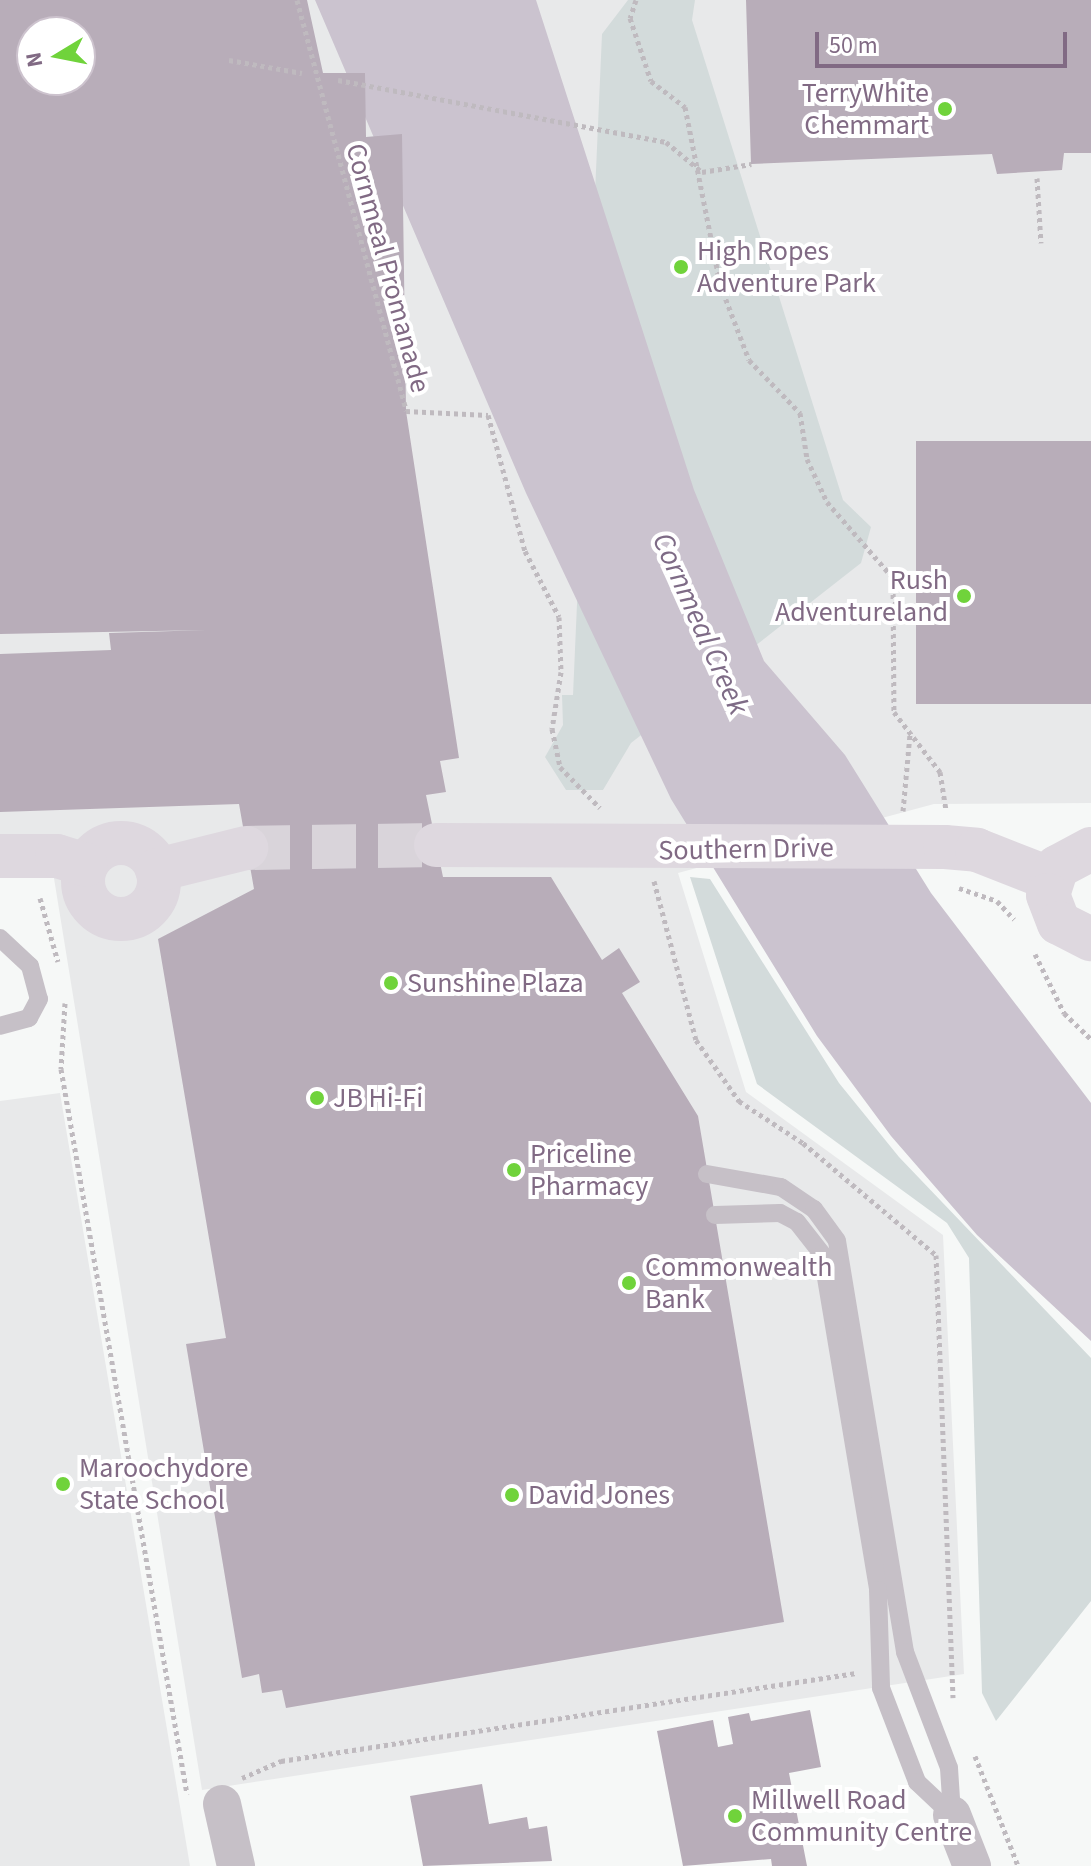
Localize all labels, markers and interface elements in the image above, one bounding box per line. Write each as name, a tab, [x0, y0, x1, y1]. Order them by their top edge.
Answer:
north arrow	[16, 16, 96, 96]
scale bar	[819, 16, 1071, 66]
text: 50 m	[829, 28, 878, 63]
text: N	[17, 50, 51, 70]
place label: TerryWhite Chemmart	[802, 76, 929, 142]
marker: TerryWhite Chemmart	[936, 100, 954, 118]
street label: Cornmeal Promanade	[339, 140, 437, 396]
place label: High Ropes Adventure Park	[697, 234, 876, 300]
marker: High Ropes Adventure Park	[672, 258, 690, 276]
water label: Cornmeal Creek	[644, 527, 756, 721]
place label: Rush Adventureland	[775, 563, 948, 629]
marker: Rush Adventureland	[955, 587, 973, 605]
street label: Southern Drive	[658, 831, 834, 867]
place label: Sunshine Plaza	[407, 966, 584, 1000]
marker: Sunshine Plaza	[382, 974, 400, 992]
place label: JB Hi-Fi	[333, 1081, 423, 1115]
marker: JB Hi-Fi	[308, 1089, 326, 1107]
place label: Priceline Pharmacy	[530, 1137, 648, 1203]
marker: Priceline Pharmacy	[505, 1161, 523, 1179]
place label: Commonwealth Bank	[645, 1250, 833, 1316]
marker: Commonwealth Bank	[620, 1274, 638, 1292]
place label: Maroochydore State School	[79, 1451, 248, 1517]
marker: Maroochydore State School	[54, 1475, 72, 1493]
place label: David Jones	[528, 1478, 670, 1512]
marker: David Jones	[503, 1486, 521, 1504]
place label: Millwell Road Community Centre	[751, 1783, 972, 1849]
marker: Millwell Road Community Centre	[726, 1807, 744, 1825]

